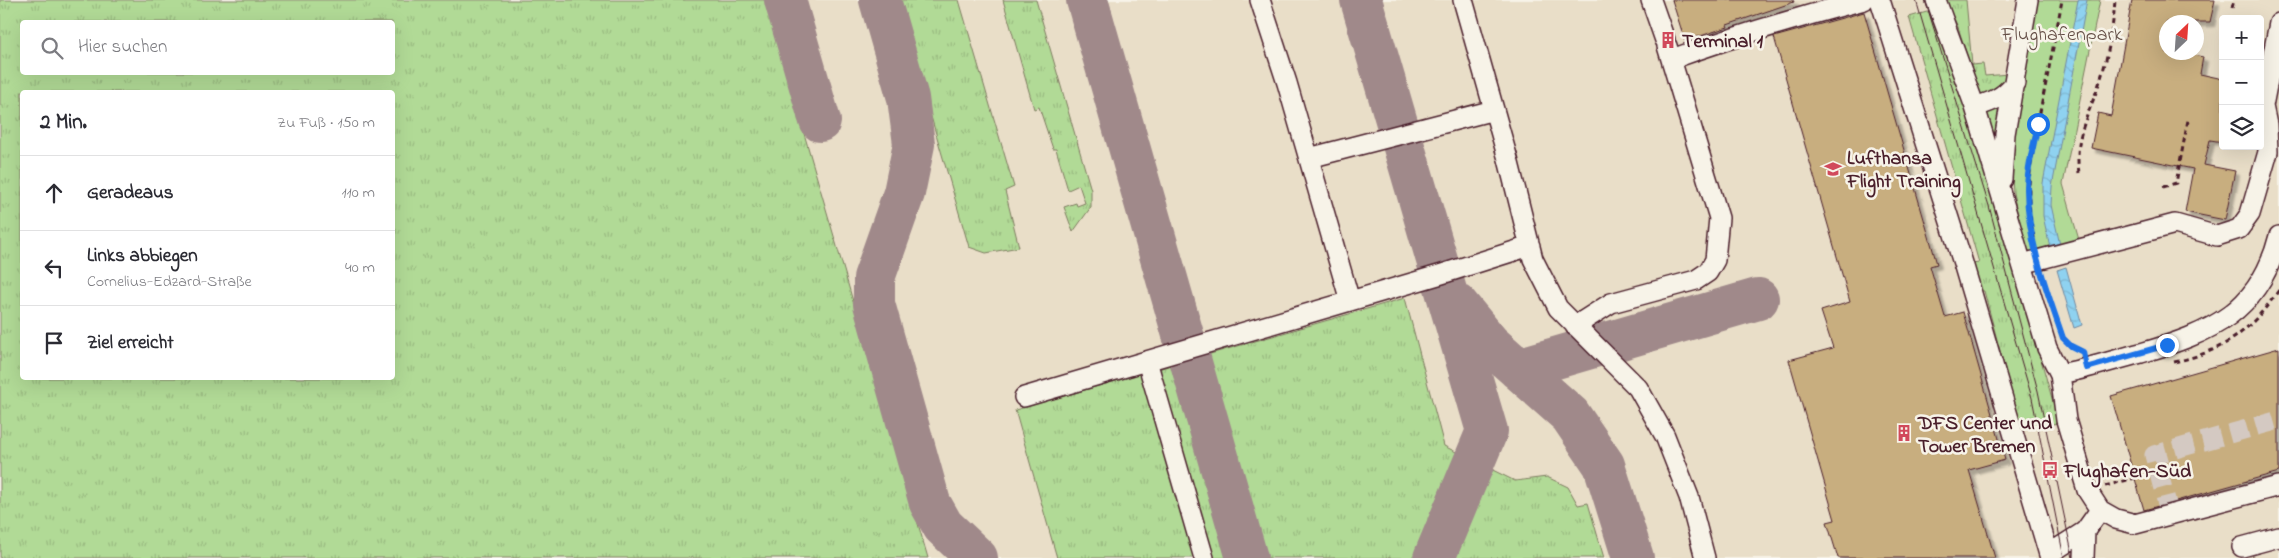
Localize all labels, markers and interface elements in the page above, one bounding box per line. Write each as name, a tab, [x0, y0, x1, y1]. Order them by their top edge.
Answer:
north arrow	[2159, 15, 2204, 60]
map controls	[2219, 15, 2264, 150]
button: +	[2219, 15, 2264, 60]
search box	[20, 20, 395, 75]
park label: Flughafenpark	[2001, 21, 2123, 51]
place label: Terminal 1	[1682, 28, 1764, 57]
building icon: Terminal 1	[1658, 30, 1678, 50]
icon: search	[38, 34, 66, 62]
text: Hier suchen	[78, 34, 167, 61]
button: −	[2219, 60, 2264, 105]
button: layers	[2219, 105, 2264, 150]
text: 2 Min.	[40, 108, 87, 138]
text: Zu Fuß · 150 m	[277, 111, 375, 135]
route start	[2027, 113, 2050, 136]
place label: Lufthansa Flight Training	[1846, 145, 1961, 198]
school or university icon: Lufthansa Flight Training	[1823, 159, 1843, 179]
icon: ahead	[40, 179, 68, 207]
text: Geradeaus	[87, 180, 174, 207]
text: 110 m	[341, 181, 375, 205]
text: Links abbiegen	[87, 243, 198, 270]
icon: left	[40, 254, 68, 282]
text: 40 m	[345, 256, 375, 280]
text: Cornelius-Edzard-Straße	[87, 270, 252, 294]
icon: arrive	[40, 329, 68, 357]
text: Ziel erreicht	[87, 330, 174, 357]
route end	[2156, 334, 2179, 357]
place label: DFS Center und Tower Bremen	[1917, 410, 2053, 462]
building icon: DFS Center und Tower Bremen	[1894, 423, 1914, 443]
place label: Flughafen-Süd	[2063, 458, 2192, 488]
bus stop icon: Flughafen-Süd	[2040, 460, 2060, 480]

